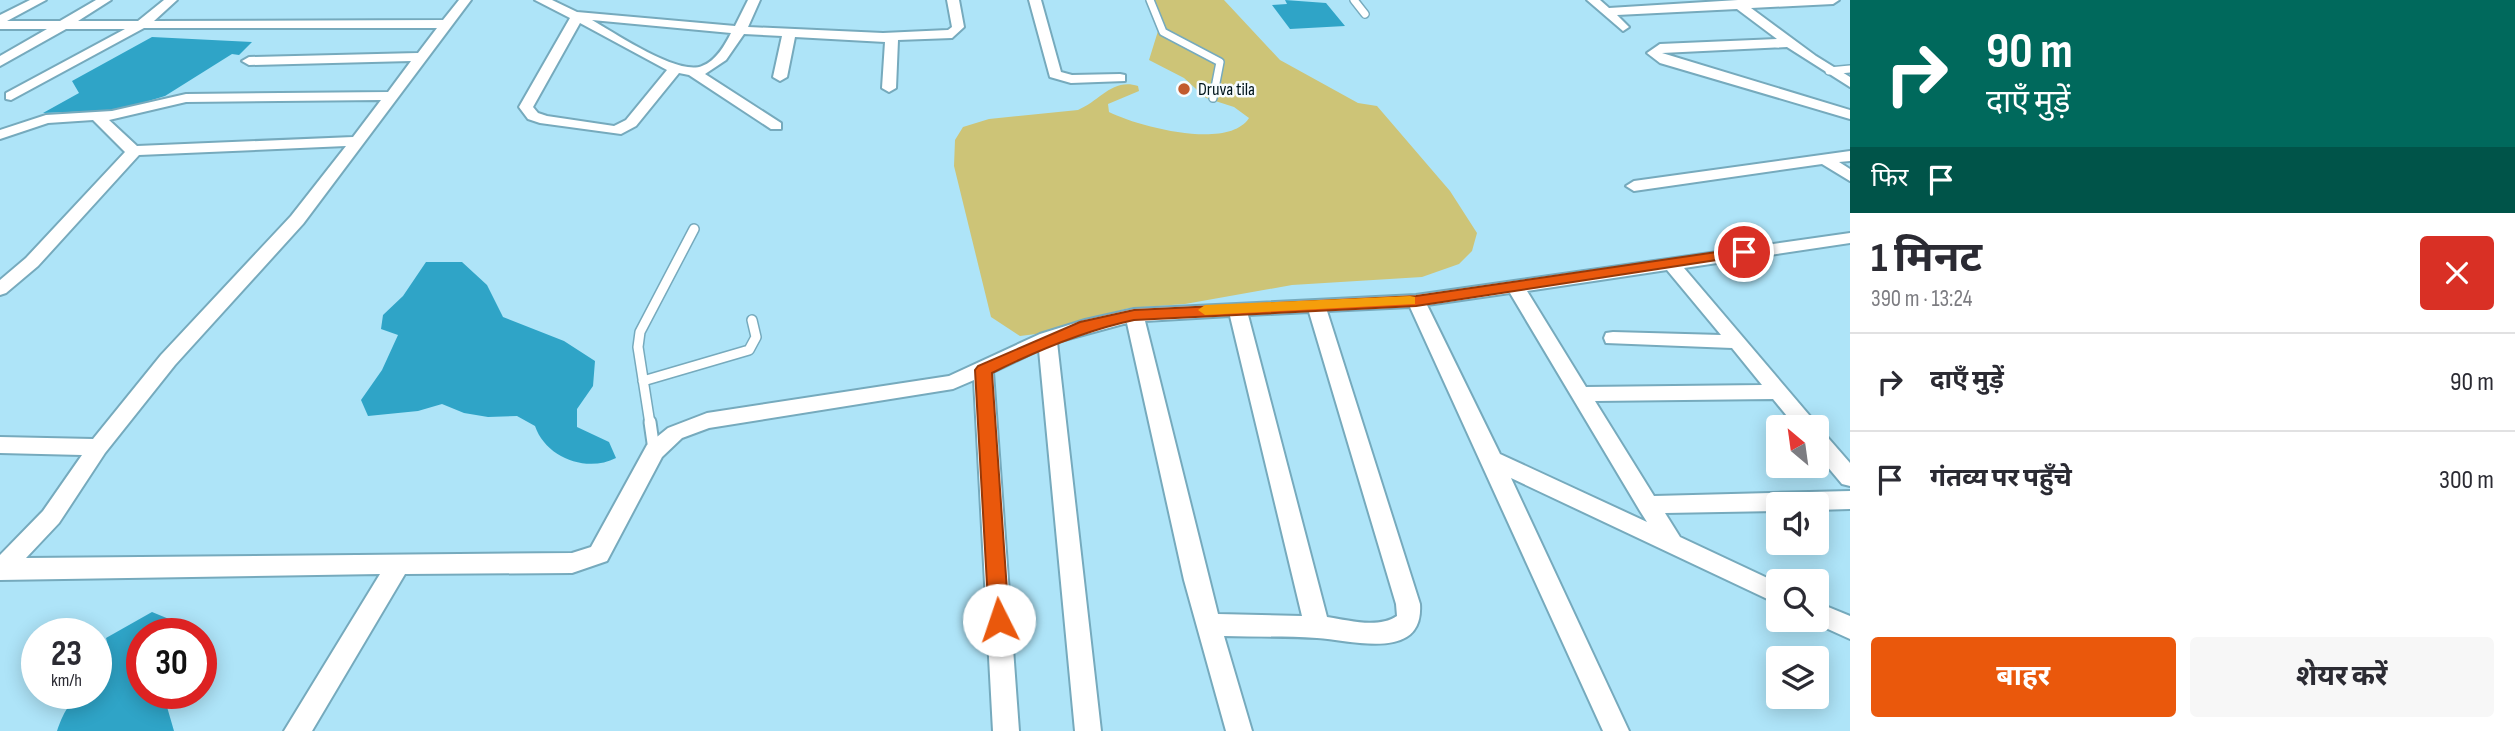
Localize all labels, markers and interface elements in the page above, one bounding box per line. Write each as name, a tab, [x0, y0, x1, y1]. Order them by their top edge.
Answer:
text: 90 m	[1986, 23, 2073, 82]
icon: right	[1871, 28, 1962, 119]
place label: Druva tila	[1198, 79, 1255, 100]
marker: Druva tila	[1176, 81, 1192, 97]
text: दाएँ मुड़ें	[1986, 83, 2070, 122]
icon: arrive	[1922, 161, 1960, 199]
text: फिर	[1871, 163, 1908, 194]
pin	[1714, 222, 1774, 282]
icon: arrive	[1725, 233, 1763, 271]
text: 1 मिनट	[1871, 233, 1982, 284]
button: close	[2420, 236, 2494, 310]
text: 390 m · 13:24	[1871, 285, 1972, 313]
icon: right	[1871, 363, 1909, 401]
text: दाएँ मुड़ें	[1930, 365, 2004, 396]
text: 90 m	[2450, 367, 2494, 398]
north arrow	[1766, 415, 1829, 478]
map controls	[1766, 415, 1829, 709]
icon: arrive	[1871, 461, 1909, 499]
text: गंतव्य पर पहुँचे	[1930, 463, 2072, 494]
text: 300 m	[2439, 465, 2494, 496]
button: sound	[1766, 492, 1829, 555]
button: search	[1766, 569, 1829, 632]
position arrow	[962, 583, 1036, 657]
speed limit sign: 30	[126, 618, 217, 709]
text: 23	[51, 633, 82, 676]
button: बाहर	[1871, 637, 2176, 717]
button: शेयर करें	[2190, 637, 2494, 717]
button: layers	[1766, 646, 1829, 709]
text: km/h	[51, 670, 82, 691]

